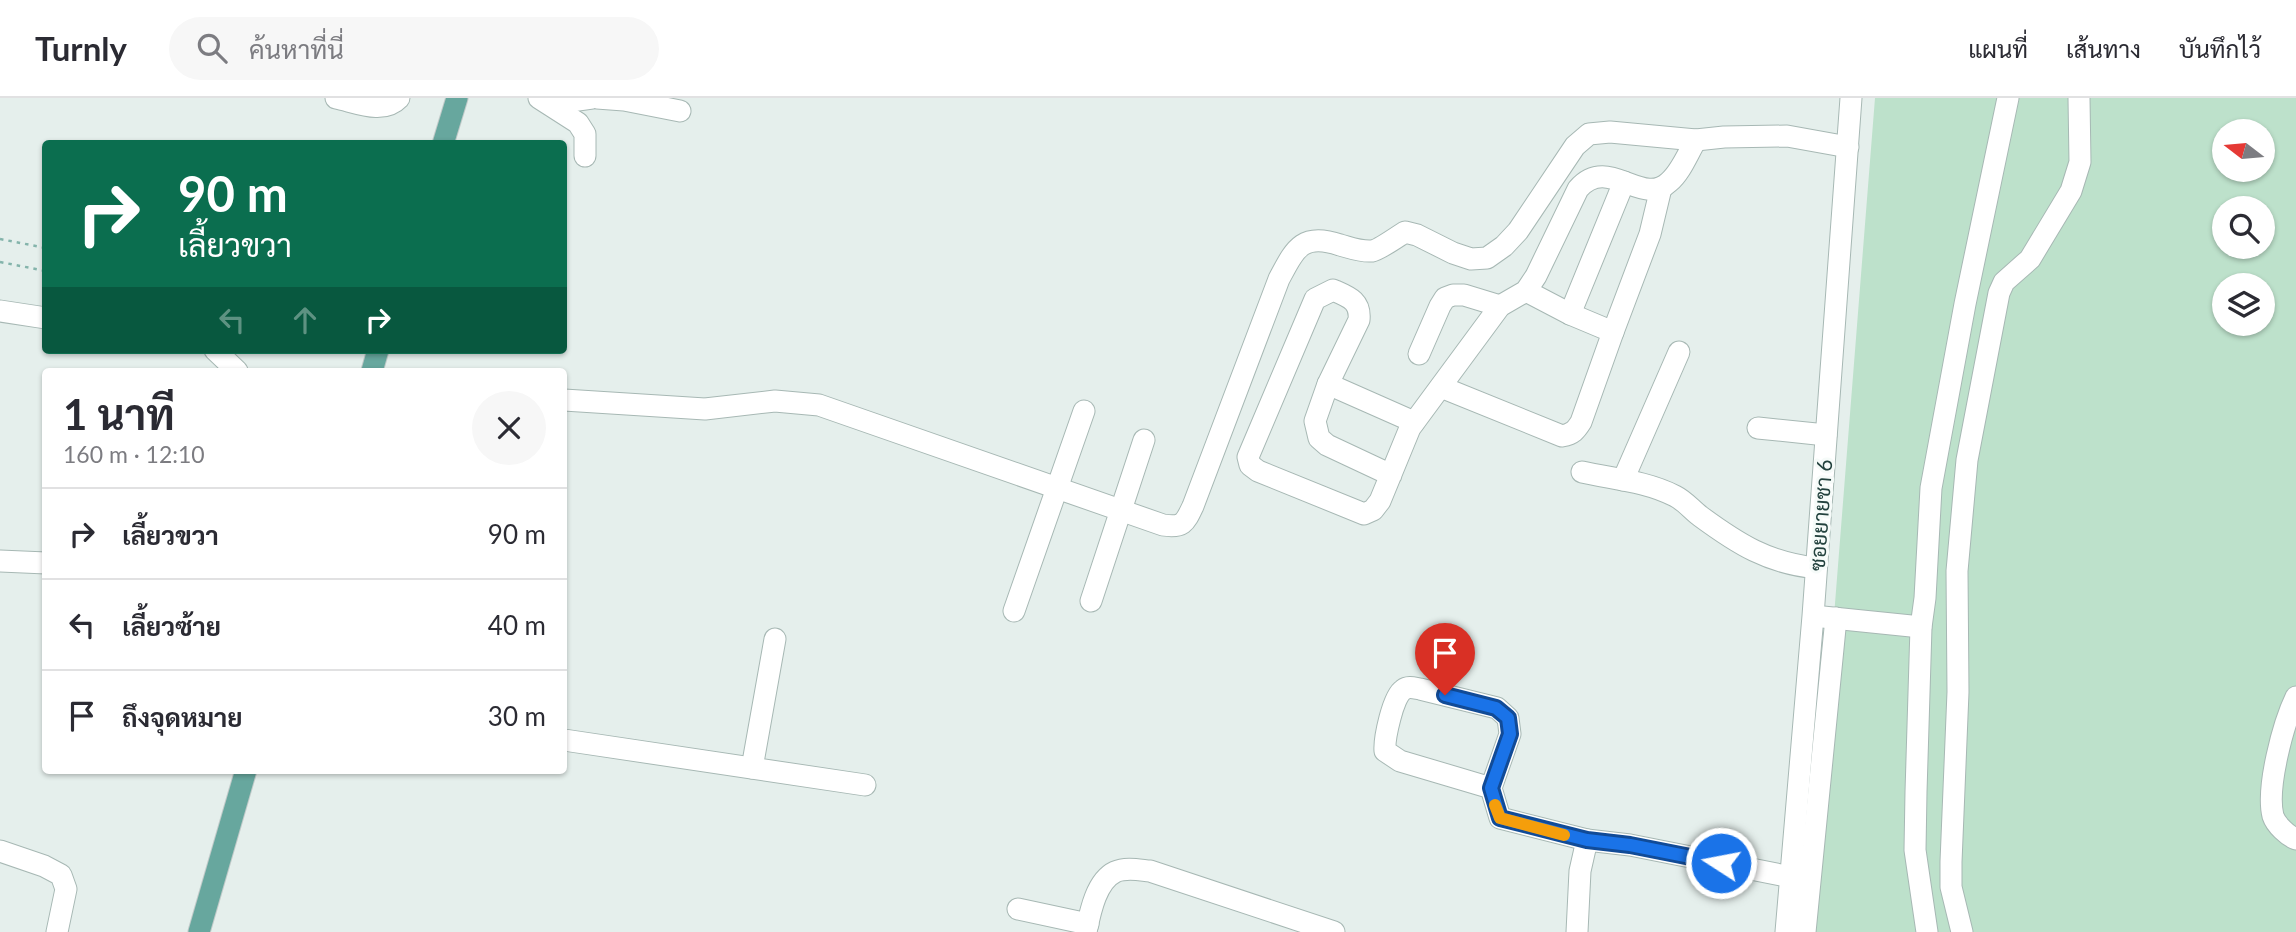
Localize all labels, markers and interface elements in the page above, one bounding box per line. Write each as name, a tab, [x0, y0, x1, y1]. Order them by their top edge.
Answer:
search box	[169, 17, 659, 80]
text: Turnly	[35, 28, 127, 68]
icon: search	[193, 29, 231, 67]
text: ค้นหาที่นี่	[249, 33, 344, 65]
text: แผนที่	[1968, 34, 2028, 63]
text: เส้นทาง	[2066, 34, 2141, 63]
text: บันทึกไว้	[2179, 34, 2261, 63]
north arrow	[2212, 119, 2275, 182]
map controls	[2212, 119, 2275, 336]
text: 90 m	[178, 164, 288, 222]
icon: right	[63, 168, 154, 259]
button: search	[2212, 196, 2275, 259]
text: เลี้ยวขวา	[178, 225, 292, 264]
button: layers	[2212, 273, 2275, 336]
icon: left	[213, 301, 251, 339]
icon: ahead	[286, 301, 324, 339]
icon: right	[359, 301, 397, 339]
text: 1 นาที	[63, 389, 175, 439]
button: close	[472, 391, 546, 465]
text: 160 m · 12:10	[63, 440, 205, 468]
street label: ซอยยายชา 6	[1804, 458, 1836, 572]
icon: right	[63, 515, 101, 553]
text: 90 m	[488, 518, 546, 550]
text: เลี้ยวขวา	[122, 519, 219, 551]
icon: left	[63, 606, 101, 644]
text: 40 m	[488, 609, 546, 641]
text: เลี้ยวซ้าย	[122, 610, 221, 642]
pin	[1415, 623, 1475, 695]
icon: arrive	[1426, 634, 1464, 672]
icon: arrive	[63, 697, 101, 735]
text: 30 m	[488, 700, 546, 732]
text: ถึงจุดหมาย	[122, 701, 243, 733]
position arrow	[1684, 826, 1758, 900]

